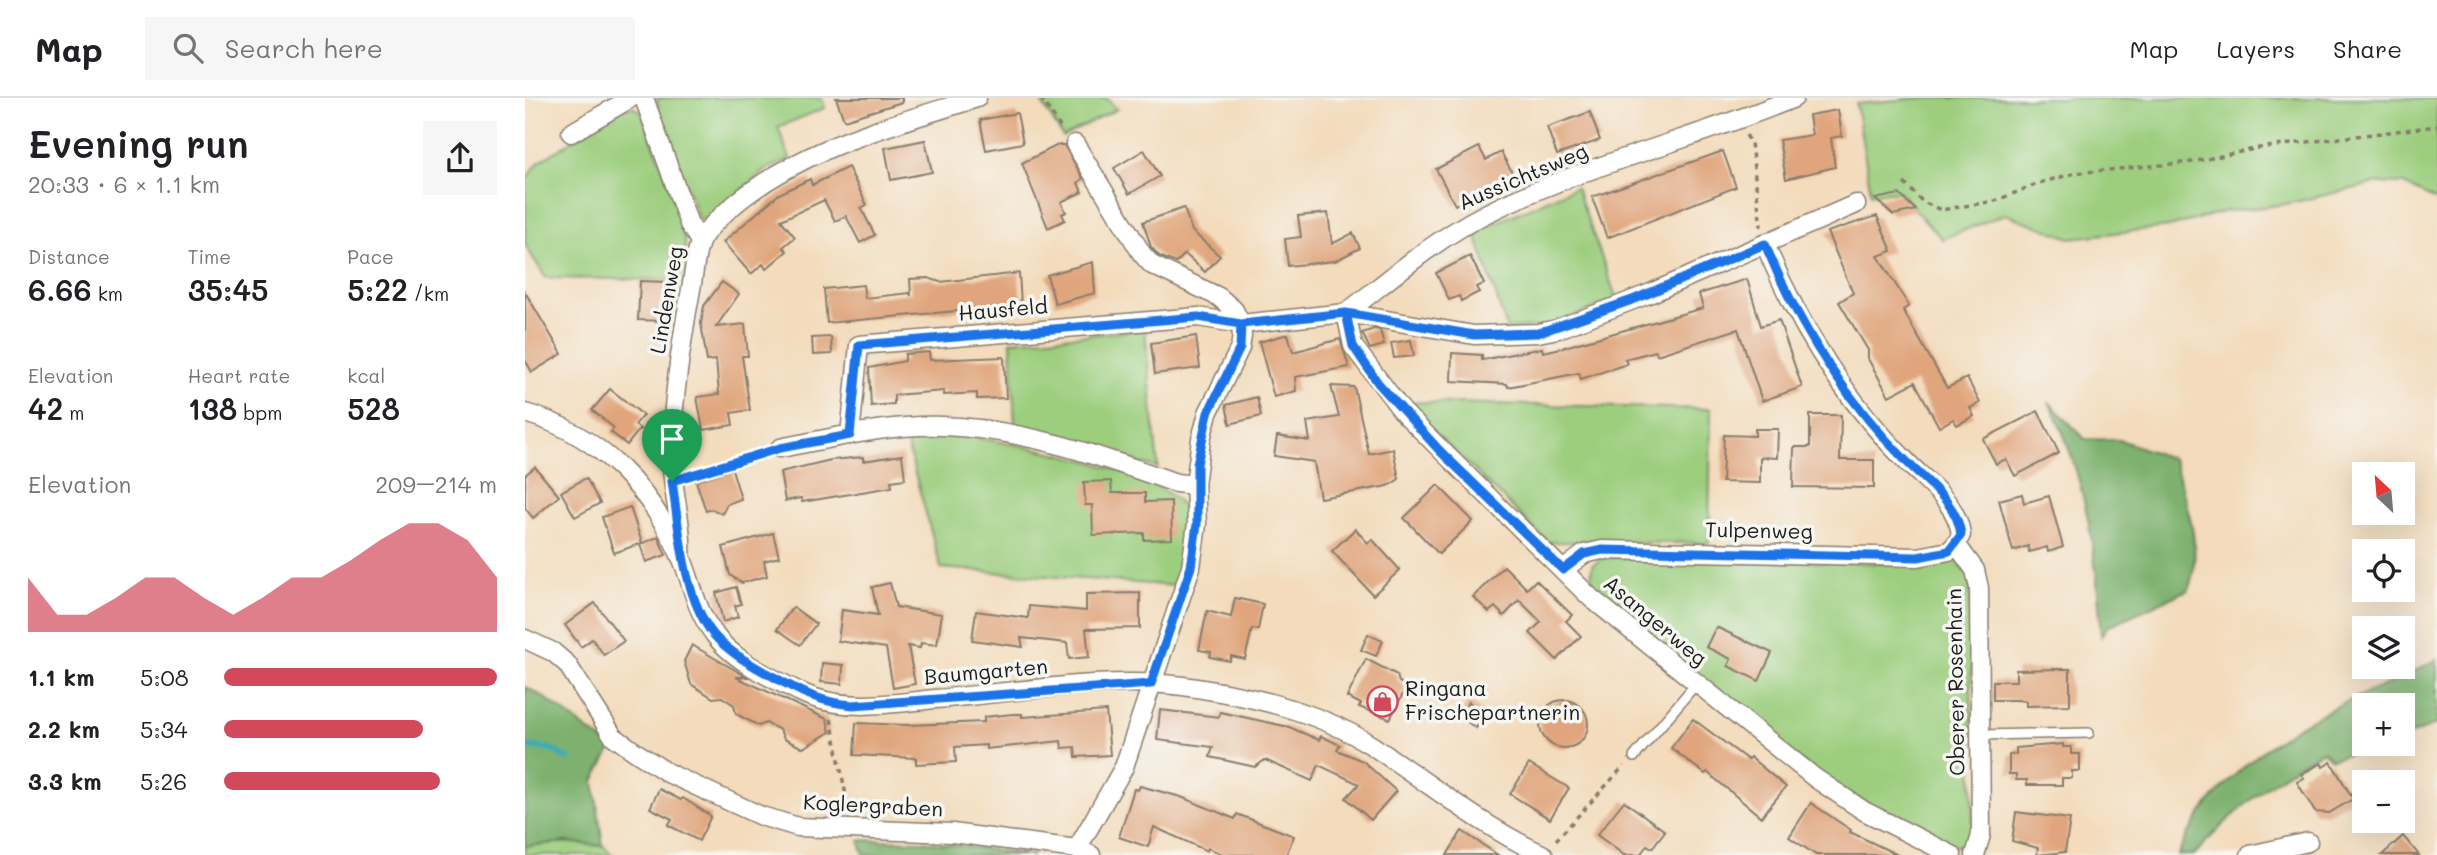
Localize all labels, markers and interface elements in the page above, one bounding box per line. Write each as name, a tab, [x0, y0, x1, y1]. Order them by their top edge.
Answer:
search box	[145, 17, 635, 80]
text: Map	[35, 27, 103, 70]
icon: search	[169, 29, 207, 67]
text: Search here	[225, 31, 383, 65]
text: Map	[2130, 33, 2178, 64]
text: Layers	[2216, 33, 2295, 64]
text: Share	[2333, 33, 2402, 64]
text: Evening run	[28, 118, 249, 168]
button: share	[423, 121, 497, 195]
street label: Aussichtsweg	[1454, 136, 1591, 215]
text: 20:33 · 6 × 1.1 km	[28, 169, 220, 199]
text: Distance	[28, 244, 110, 269]
text: Time	[188, 244, 231, 269]
text: Pace	[347, 244, 394, 269]
street label: Lindenweg	[643, 244, 688, 356]
text: 6.66	[28, 269, 92, 309]
text: 35:45	[188, 269, 269, 309]
text: 5:22	[347, 269, 408, 309]
text: km	[92, 281, 123, 306]
text: /km	[408, 281, 449, 306]
street label: Hausfeld	[957, 291, 1049, 326]
text: Elevation	[28, 363, 113, 388]
text: Heart rate	[188, 363, 290, 388]
text: kcal	[347, 363, 385, 388]
text: 42	[28, 388, 63, 428]
text: 138	[188, 388, 237, 428]
text: 528	[347, 388, 400, 428]
text: m	[63, 400, 85, 425]
text: bpm	[237, 400, 282, 425]
pin	[642, 409, 702, 481]
icon: arrive	[653, 420, 691, 458]
north arrow	[2352, 462, 2415, 525]
map controls	[2352, 462, 2415, 833]
text: Elevation	[28, 469, 131, 499]
text: 209–214 m	[375, 469, 497, 499]
street label: Tulpenweg	[1705, 515, 1813, 544]
button: locate	[2352, 539, 2415, 602]
street label: Asangerweg	[1599, 569, 1713, 671]
street label: Oberer Rosenhain	[1939, 588, 1970, 776]
button: layers	[2352, 616, 2415, 679]
street label: Baumgarten	[923, 652, 1049, 689]
text: 1.1 km	[28, 662, 94, 692]
text: 5:08	[140, 662, 189, 692]
place label: Ringana Frischepartnerin	[1405, 674, 1580, 725]
shop icon: Ringana Frischepartnerin	[1365, 684, 1399, 718]
button: +	[2352, 693, 2415, 756]
text: 2.2 km	[28, 714, 100, 744]
text: 5:34	[140, 714, 188, 744]
text: 3.3 km	[28, 766, 102, 796]
text: 5:26	[140, 766, 187, 796]
button: −	[2352, 770, 2415, 833]
street label: Koglergraben	[802, 787, 944, 822]

